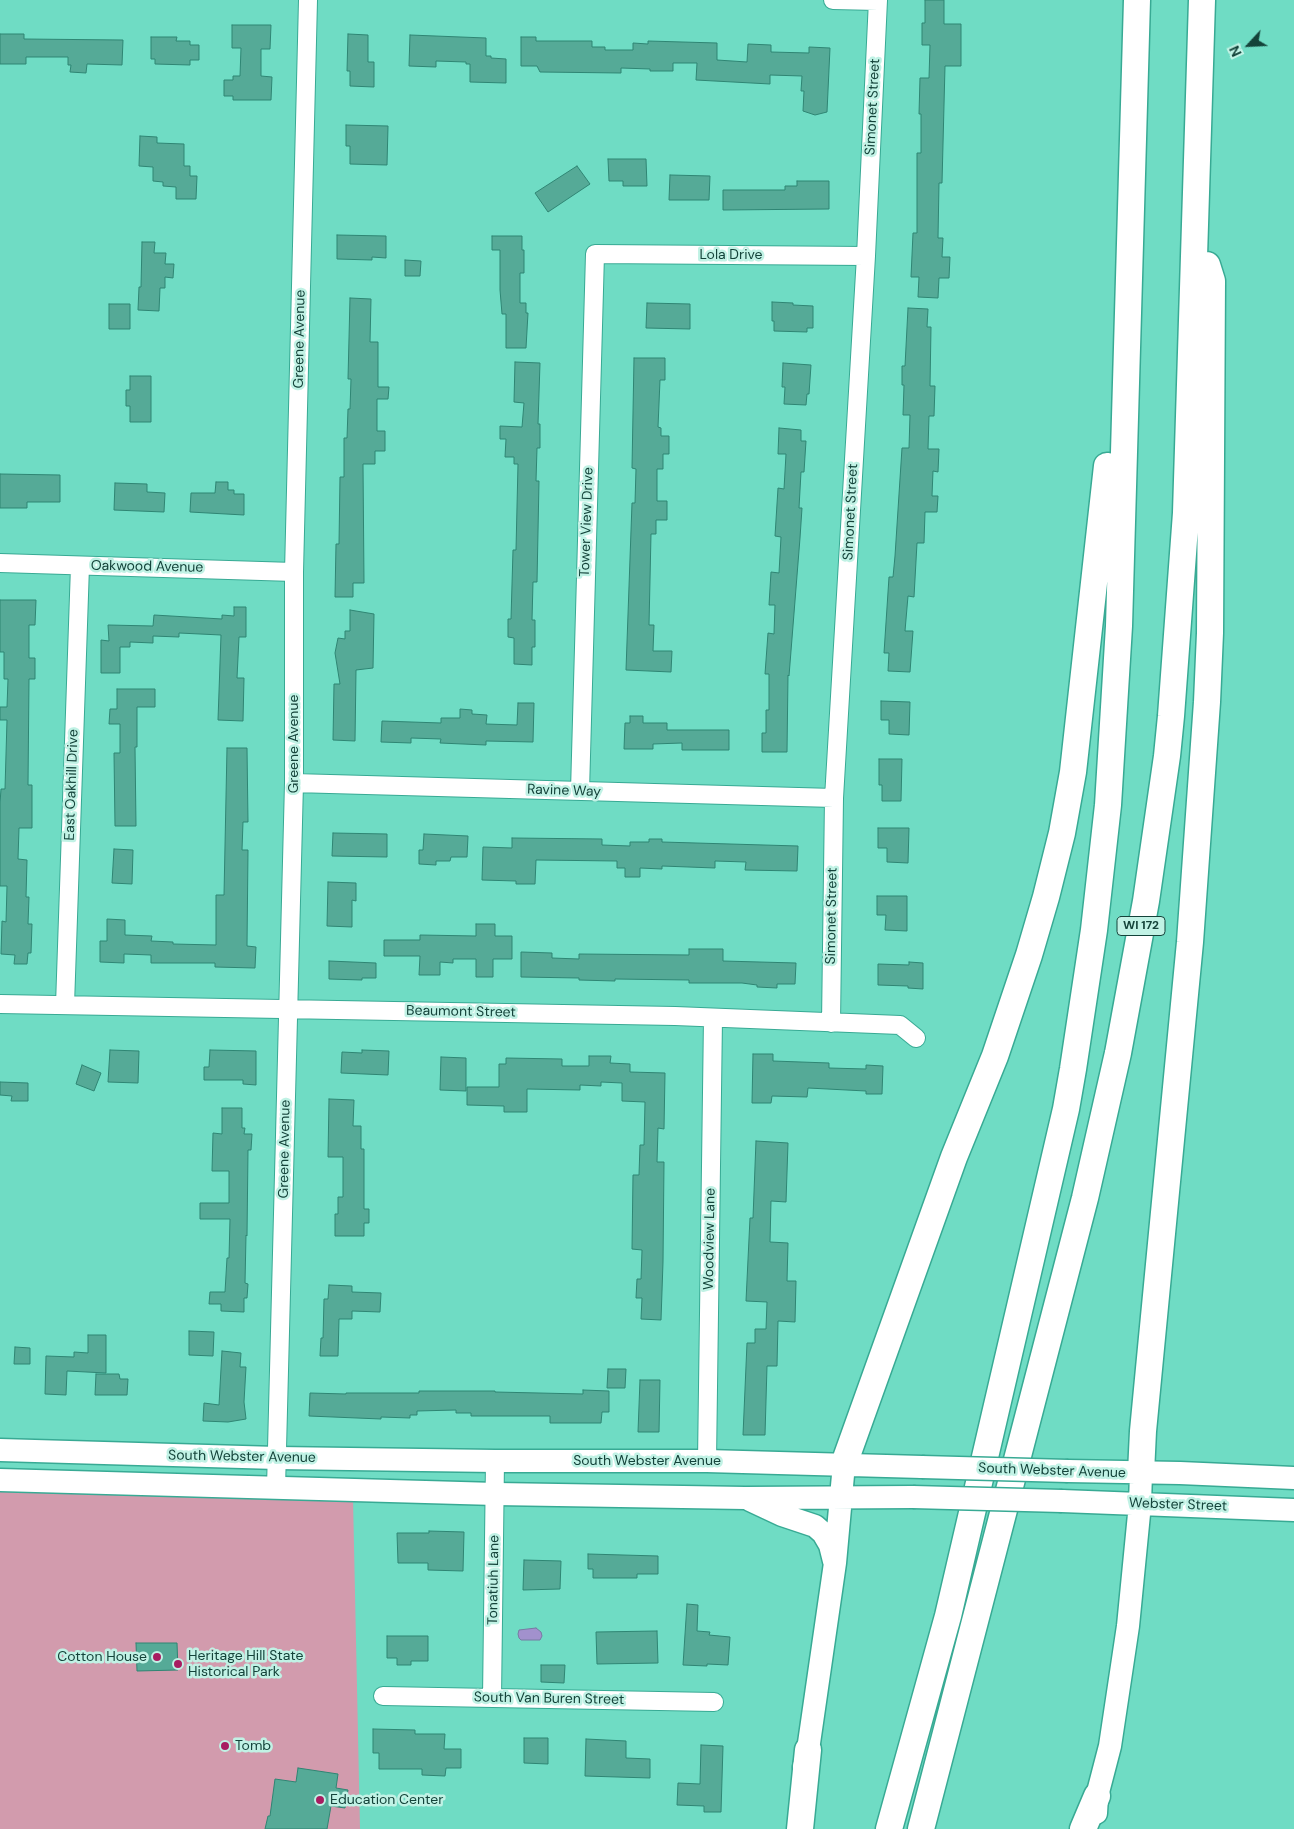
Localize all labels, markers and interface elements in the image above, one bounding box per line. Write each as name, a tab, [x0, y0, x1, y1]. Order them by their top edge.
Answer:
north arrow	[1224, 20, 1274, 70]
text: N	[1225, 43, 1246, 60]
street label: Simonet Street	[862, 58, 884, 156]
street label: Lola Drive	[700, 247, 762, 263]
street label: Greene Avenue	[291, 290, 309, 388]
street label: Simonet Street	[840, 463, 862, 561]
street label: Tower View Drive	[577, 467, 597, 577]
street label: Oakwood Avenue	[91, 558, 203, 576]
street label: Greene Avenue	[286, 695, 302, 793]
street label: East Oakhill Drive	[62, 729, 82, 841]
street label: Ravine Way	[527, 781, 601, 801]
street label: Simonet Street	[823, 867, 841, 965]
road number: WI 172	[1117, 916, 1165, 936]
street label: Beaumont Street	[406, 1003, 516, 1021]
street label: Greene Avenue	[276, 1100, 294, 1198]
street label: Woodview Lane	[701, 1188, 719, 1290]
street label: South Webster Avenue	[168, 1447, 316, 1467]
street label: South Webster Avenue	[573, 1453, 721, 1469]
street label: South Webster Avenue	[978, 1460, 1126, 1482]
street label: Webster Street	[1129, 1495, 1227, 1515]
street label: Tonatiuh Lane	[485, 1535, 503, 1625]
place label: Heritage Hill State Historical Park	[188, 1648, 303, 1680]
place label: Cotton House	[57, 1649, 147, 1665]
marker: Cotton House	[151, 1651, 163, 1663]
marker: Heritage Hill State Historical Park	[172, 1658, 184, 1670]
street label: South Van Buren Street	[474, 1689, 624, 1709]
place label: Tomb	[235, 1738, 271, 1754]
marker: Tomb	[219, 1740, 231, 1752]
place label: Education Center	[330, 1792, 443, 1808]
marker: Education Center	[314, 1794, 326, 1806]

